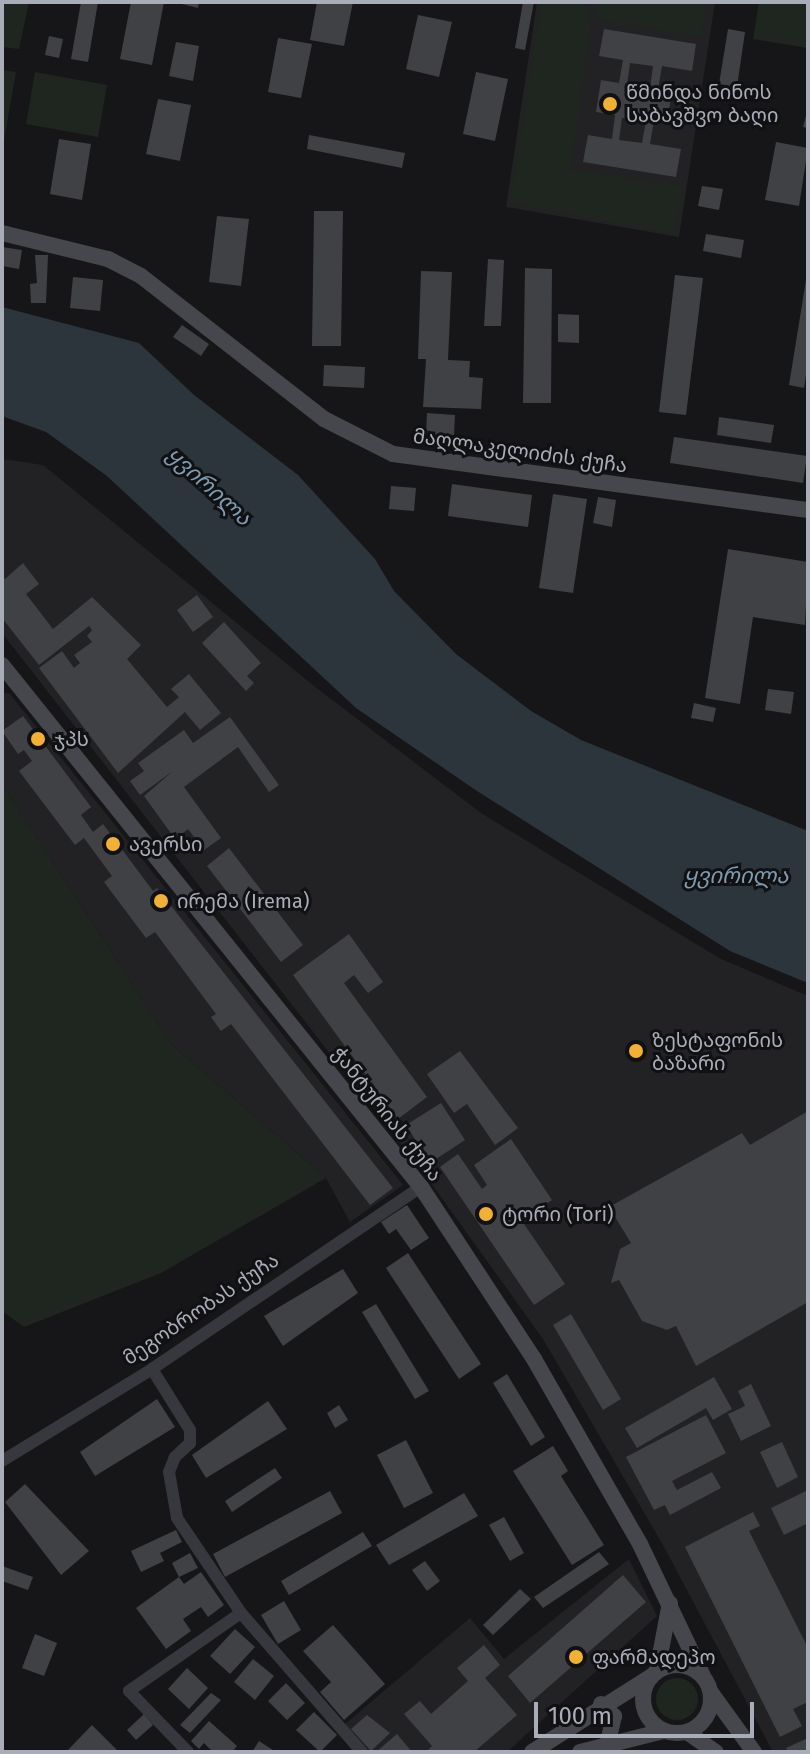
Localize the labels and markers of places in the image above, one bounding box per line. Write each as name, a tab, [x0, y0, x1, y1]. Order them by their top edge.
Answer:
place label: წმინდა ნინოს საბავშვო ბაღი	[626, 80, 778, 127]
marker: წმინდა ნინოს საბავშვო ბაღი	[601, 95, 619, 113]
place label: ჯპს	[54, 727, 89, 751]
marker: ჯპს	[29, 730, 47, 748]
place label: ავერსი	[129, 832, 203, 856]
marker: ავერსი	[104, 835, 122, 853]
place label: ირემა (Irema)	[177, 889, 309, 913]
marker: ირემა (Irema)	[152, 892, 170, 910]
place label: ზესტაფონის ბაზარი	[652, 1028, 783, 1075]
marker: ზესტაფონის ბაზარი	[627, 1042, 645, 1060]
place label: ტორი (Tori)	[502, 1202, 613, 1226]
marker: ტორი (Tori)	[477, 1205, 495, 1223]
place label: ფარმადეპო	[592, 1645, 715, 1669]
marker: ფარმადეპო	[567, 1648, 585, 1666]

